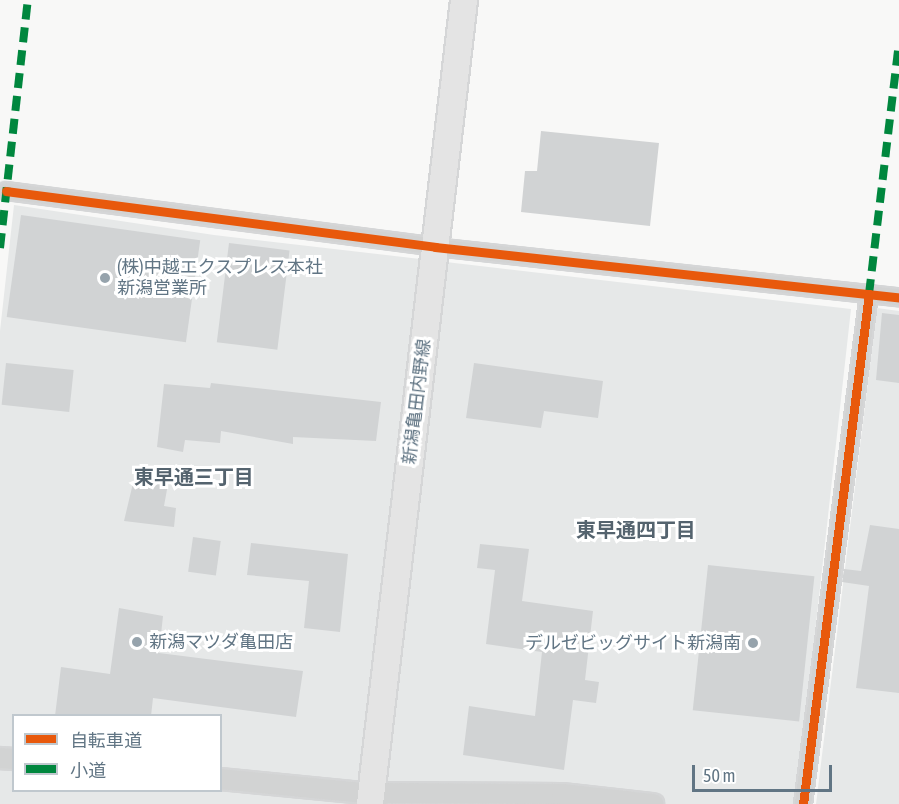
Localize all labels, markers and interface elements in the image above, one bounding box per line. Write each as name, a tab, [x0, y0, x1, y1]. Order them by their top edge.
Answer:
place label: (株)中越エクスプレス本社 新潟営業所	[117, 257, 324, 300]
marker: (株)中越エクスプレス本社 新潟営業所	[98, 271, 112, 285]
street label: 新潟亀田内野線	[399, 338, 435, 466]
district label: 東早通三丁目	[134, 464, 254, 488]
district label: 東早通四丁目	[576, 517, 696, 541]
place label: 新潟マツダ亀田店	[149, 631, 293, 653]
place label: デルゼビッグサイト新潟南	[525, 632, 741, 654]
marker: 新潟マツダ亀田店	[130, 635, 144, 649]
marker: デルゼビッグサイト新潟南	[746, 636, 760, 650]
legend	[12, 714, 222, 792]
text: 自転車道	[70, 730, 142, 751]
scale bar	[695, 753, 834, 791]
text: 小道	[70, 760, 106, 781]
text: 50 m	[703, 765, 735, 786]

